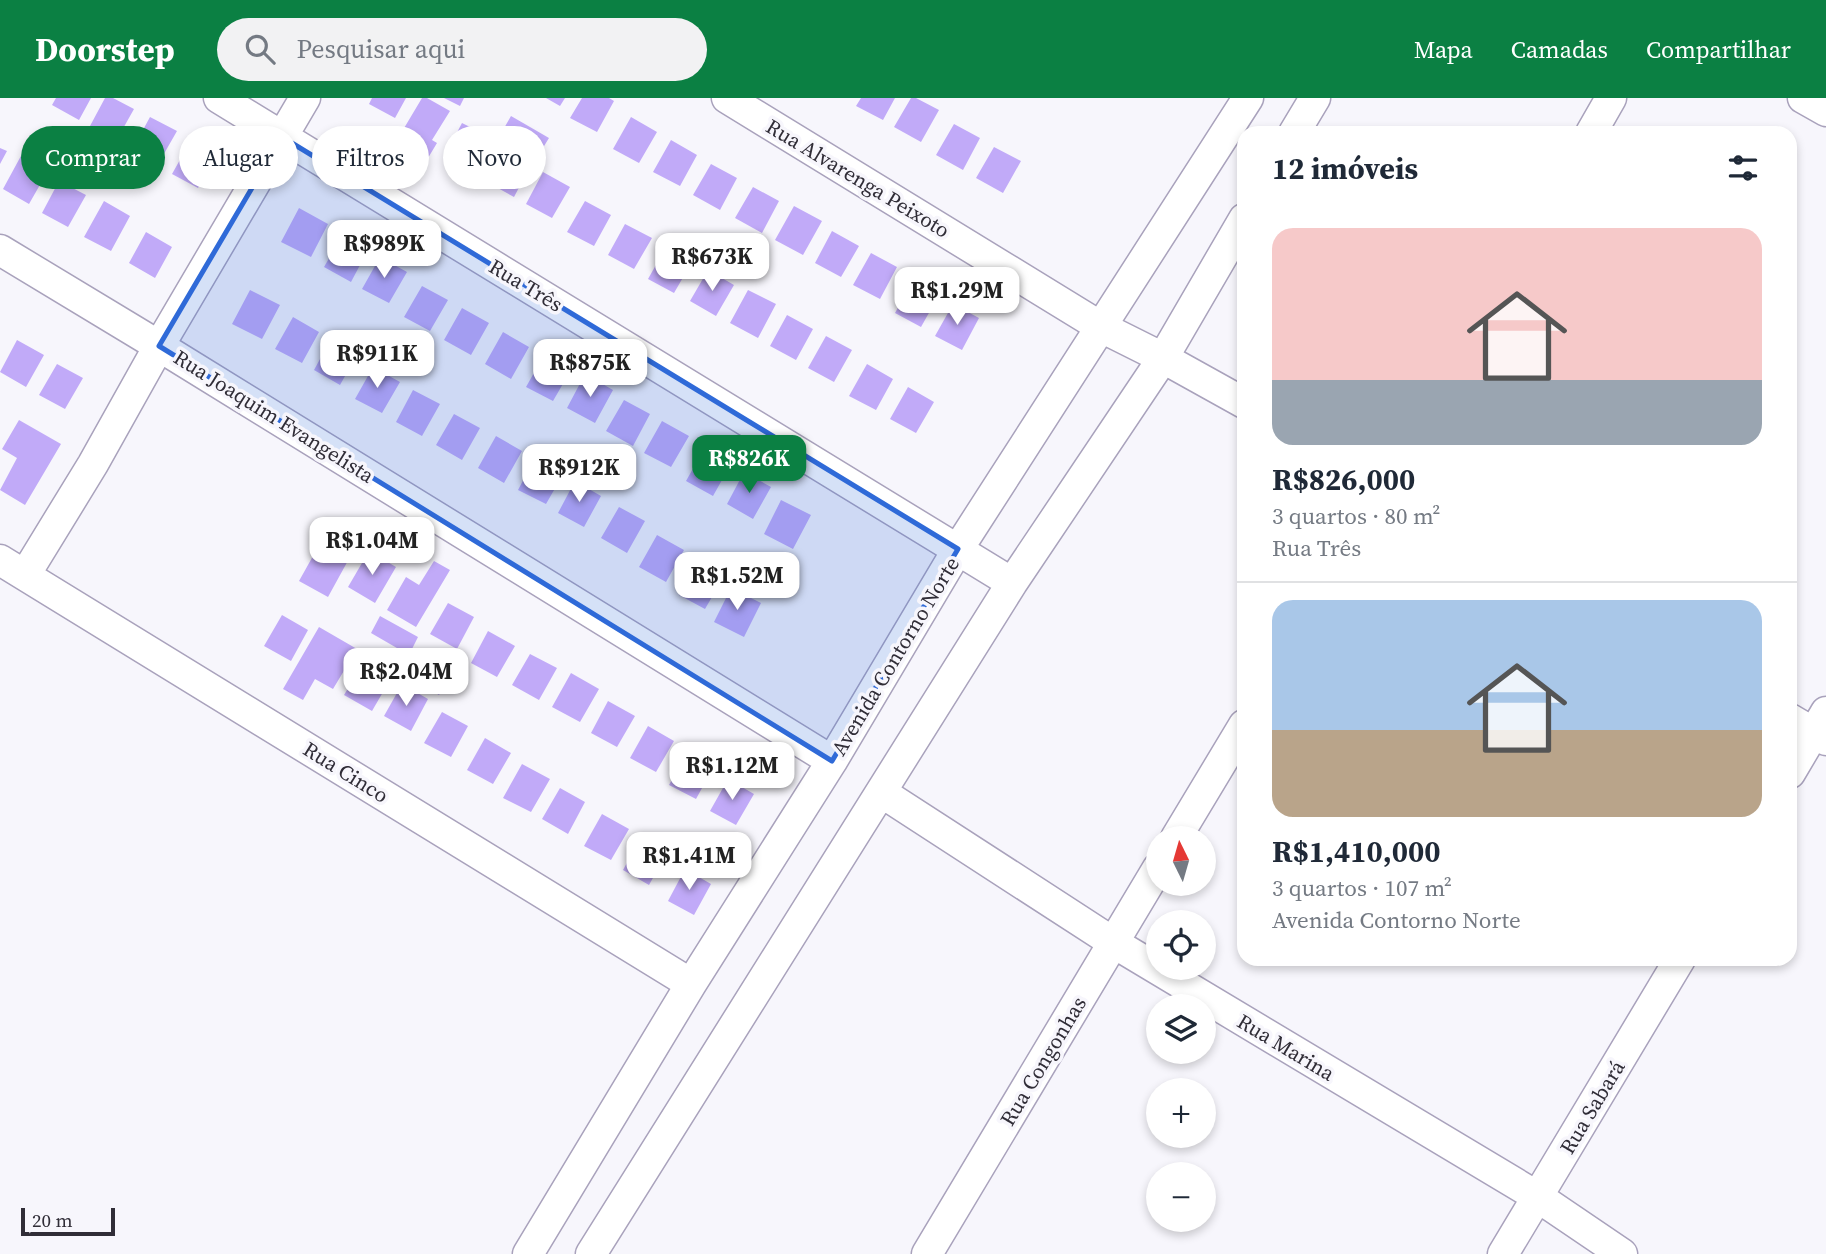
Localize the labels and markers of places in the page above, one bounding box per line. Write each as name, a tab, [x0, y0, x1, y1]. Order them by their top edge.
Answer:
pin: R$989K	[327, 220, 441, 280]
pin: R$673K	[655, 234, 769, 293]
pin: R$1.29M	[892, 268, 1022, 327]
pin: R$911K	[320, 330, 434, 390]
pin: R$875K	[533, 340, 647, 399]
pin: R$826K	[692, 436, 806, 495]
pin: R$912K	[522, 444, 636, 504]
pin: R$1.04M	[307, 518, 437, 577]
pin: R$1.52M	[672, 552, 802, 612]
pin: R$2.04M	[341, 648, 471, 708]
pin: R$1.12M	[667, 742, 797, 802]
pin: R$1.41M	[624, 832, 754, 892]

